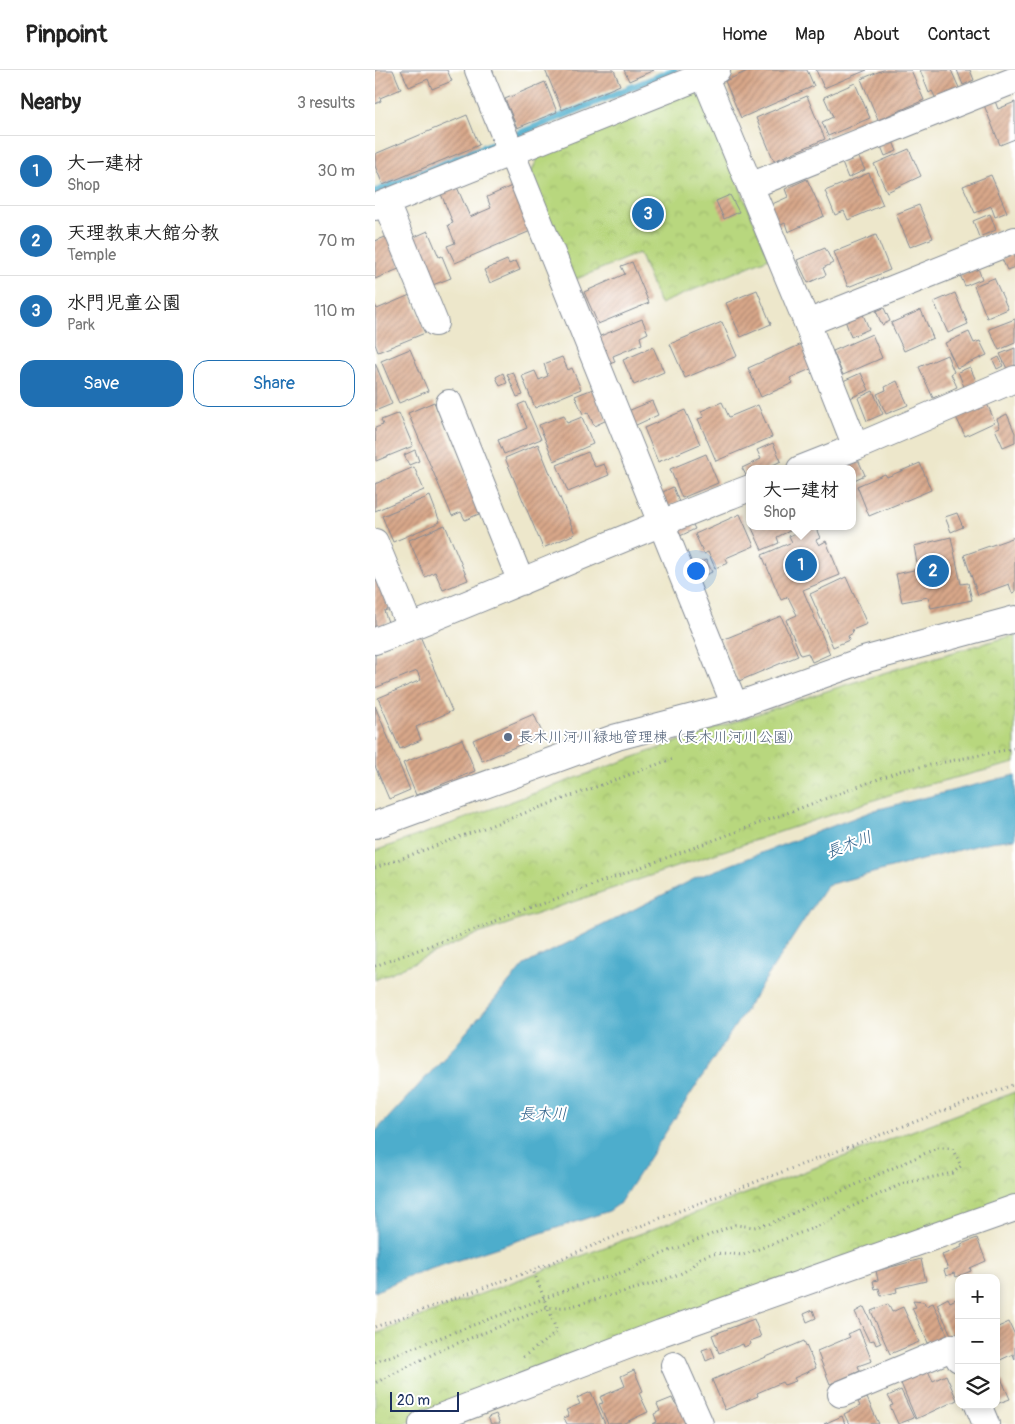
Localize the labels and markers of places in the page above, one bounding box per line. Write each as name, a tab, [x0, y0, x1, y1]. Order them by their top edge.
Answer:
pin: 3	[632, 195, 664, 233]
pin: 1	[785, 546, 817, 584]
pin: 2	[917, 552, 949, 590]
place label: 長木川河川緑地管理棟（長木川河川公園）	[518, 728, 803, 747]
marker: 長木川河川緑地管理棟（長木川河川公園）	[502, 731, 514, 743]

